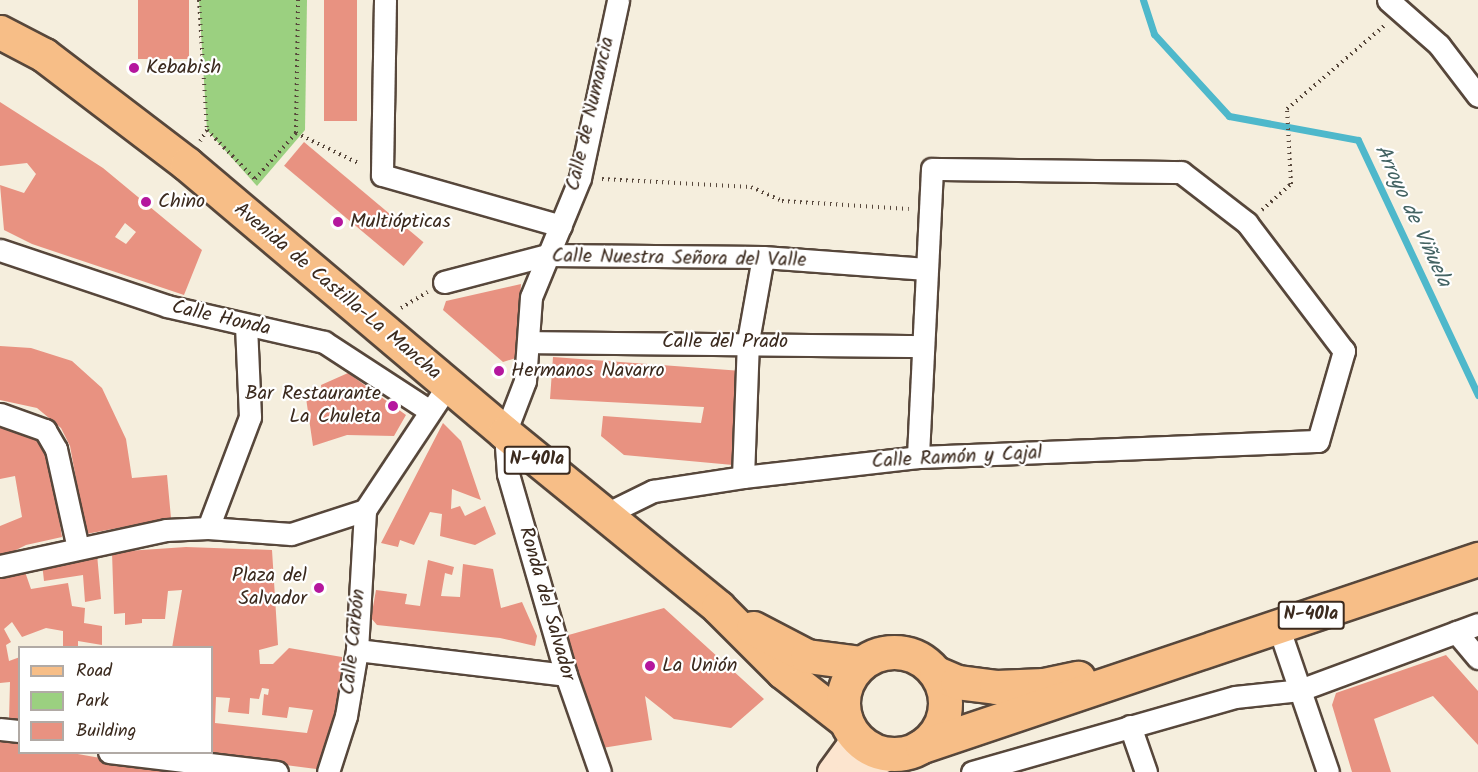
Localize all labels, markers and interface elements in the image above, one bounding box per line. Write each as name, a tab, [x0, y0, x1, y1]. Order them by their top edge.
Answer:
street label: Calle de Numancia	[562, 35, 620, 193]
place label: Kebabish	[146, 56, 221, 80]
marker: Kebabish	[127, 61, 141, 75]
water label: Arroyo de Viñuela	[1368, 141, 1456, 291]
place label: Chino	[158, 190, 205, 214]
marker: Chino	[139, 195, 153, 209]
street label: Avenida de Castilla-La Mancha	[228, 198, 446, 386]
place label: Multiópticas	[350, 210, 451, 234]
marker: Multiópticas	[331, 215, 345, 229]
street label: Calle Nuestra Señora del Valle	[551, 245, 807, 273]
street label: Calle Honda	[169, 296, 273, 342]
street label: Calle del Prado	[662, 330, 788, 354]
place label: Hermanos Navarro	[511, 359, 665, 383]
marker: Hermanos Navarro	[492, 364, 506, 378]
place label: Bar Restaurante La Chuleta	[245, 382, 381, 429]
marker: Bar Restaurante La Chuleta	[386, 399, 400, 413]
street label: Calle Ramón y Cajal	[871, 442, 1043, 474]
road number: N-401a	[502, 445, 572, 475]
street label: Ronda del Salvador	[513, 524, 579, 684]
place label: Plaza del Salvador	[232, 564, 307, 611]
marker: Plaza del Salvador	[312, 581, 326, 595]
street label: Calle Carbón	[337, 588, 371, 696]
road number: N-401a	[1276, 600, 1346, 630]
legend	[18, 646, 213, 754]
place label: La Unión	[662, 654, 737, 678]
text: Road	[76, 657, 112, 686]
marker: La Unión	[643, 659, 657, 673]
text: Park	[76, 687, 109, 716]
text: Building	[76, 717, 136, 746]

